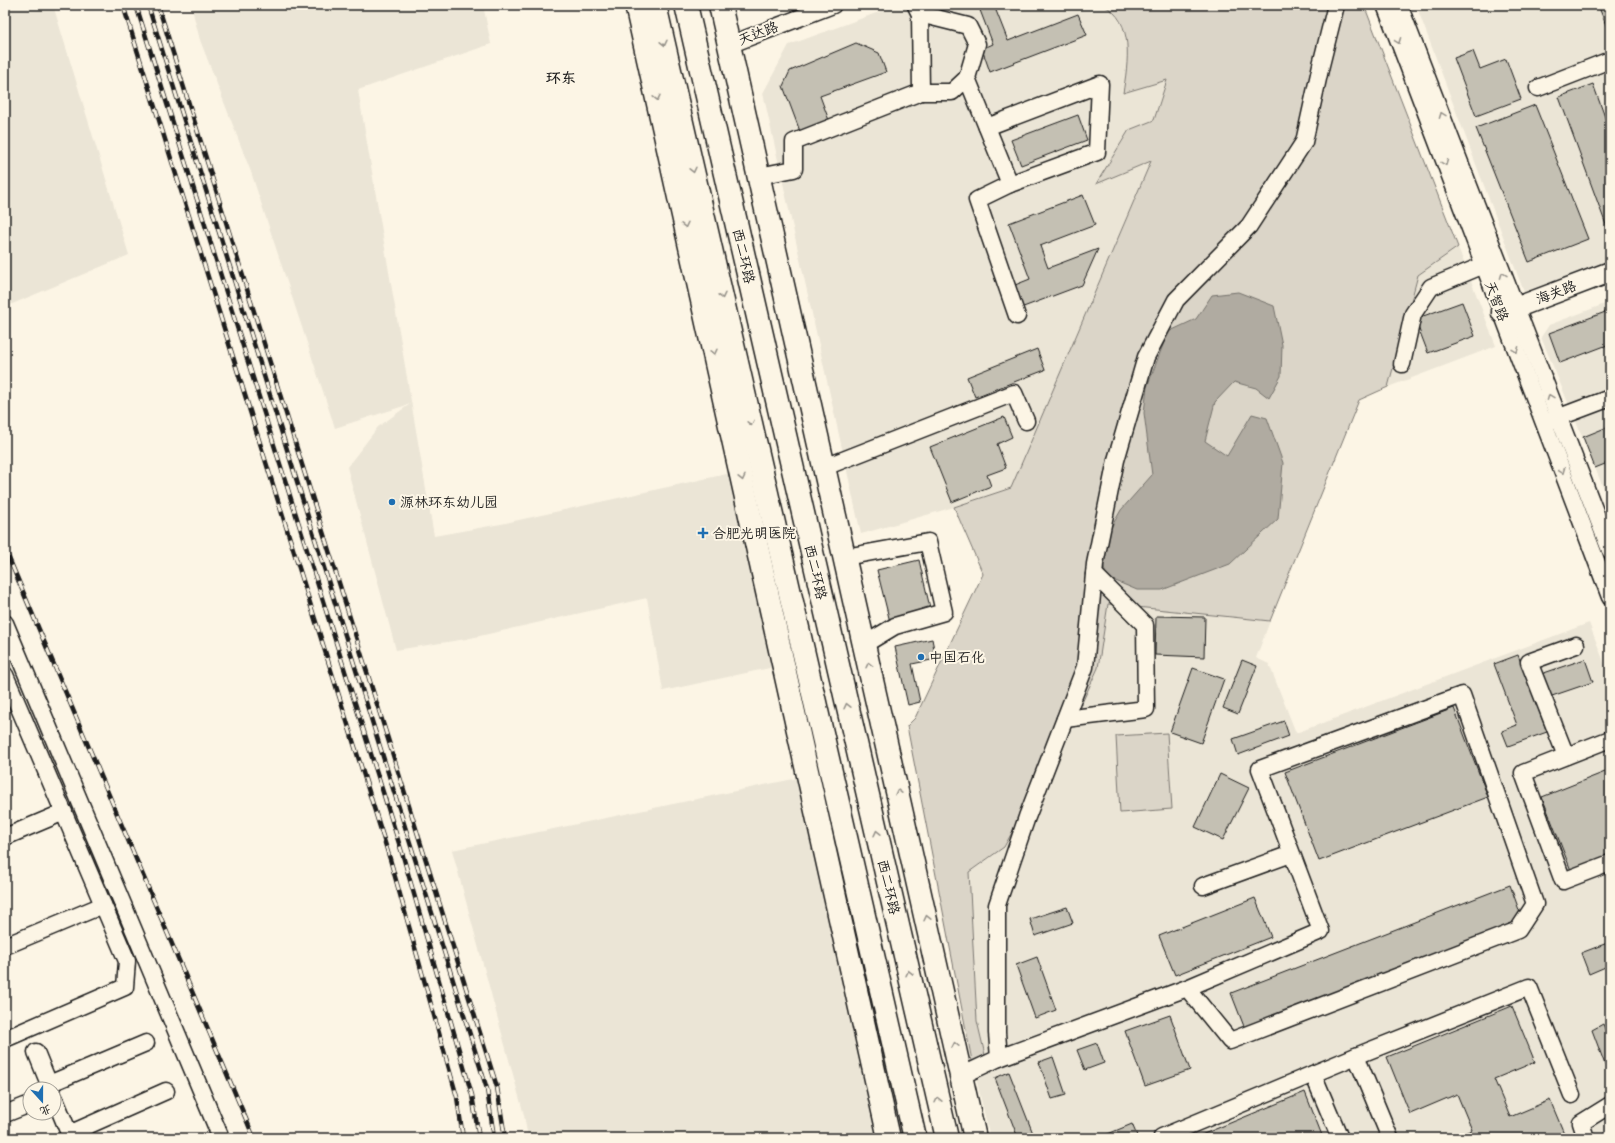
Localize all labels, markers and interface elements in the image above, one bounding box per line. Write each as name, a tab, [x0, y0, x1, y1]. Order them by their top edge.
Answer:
street label: 天达路	[735, 17, 781, 49]
one-way arrow	[1394, 38, 1402, 45]
one-way arrow	[660, 40, 668, 46]
district label: 环东	[546, 68, 576, 87]
one-way arrow	[653, 95, 661, 101]
one-way arrow	[1438, 111, 1446, 118]
one-way arrow	[1440, 159, 1448, 166]
one-way arrow	[689, 167, 697, 173]
one-way arrow	[681, 221, 689, 228]
street label: 西二环路	[729, 227, 759, 285]
one-way arrow	[1500, 272, 1508, 279]
street label: 海关路	[1533, 276, 1579, 308]
street label: 天智路	[1481, 278, 1513, 324]
one-way arrow	[718, 293, 726, 300]
one-way arrow	[1511, 346, 1520, 353]
one-way arrow	[709, 348, 717, 355]
one-way arrow	[1547, 393, 1555, 400]
one-way arrow	[747, 420, 755, 426]
one-way arrow	[1558, 468, 1566, 475]
one-way arrow	[737, 475, 745, 482]
place label: 源林环东幼儿园	[400, 493, 498, 511]
marker: 源林环东幼儿园	[387, 497, 397, 507]
place label: 合肥光明医院	[712, 524, 796, 542]
marker: 合肥光明医院	[697, 527, 709, 539]
street label: 西二环路	[801, 543, 831, 601]
place label: 中国石化	[929, 648, 985, 666]
marker: 中国石化	[916, 652, 926, 662]
one-way arrow	[866, 662, 874, 668]
one-way arrow	[844, 703, 852, 709]
one-way arrow	[894, 788, 903, 795]
one-way arrow	[873, 830, 881, 836]
street label: 西二环路	[874, 858, 904, 916]
one-way arrow	[923, 915, 931, 921]
one-way arrow	[905, 970, 914, 977]
one-way arrow	[952, 1042, 960, 1048]
north arrow	[22, 1081, 62, 1121]
one-way arrow	[935, 1097, 943, 1103]
text: 北	[38, 1102, 53, 1119]

